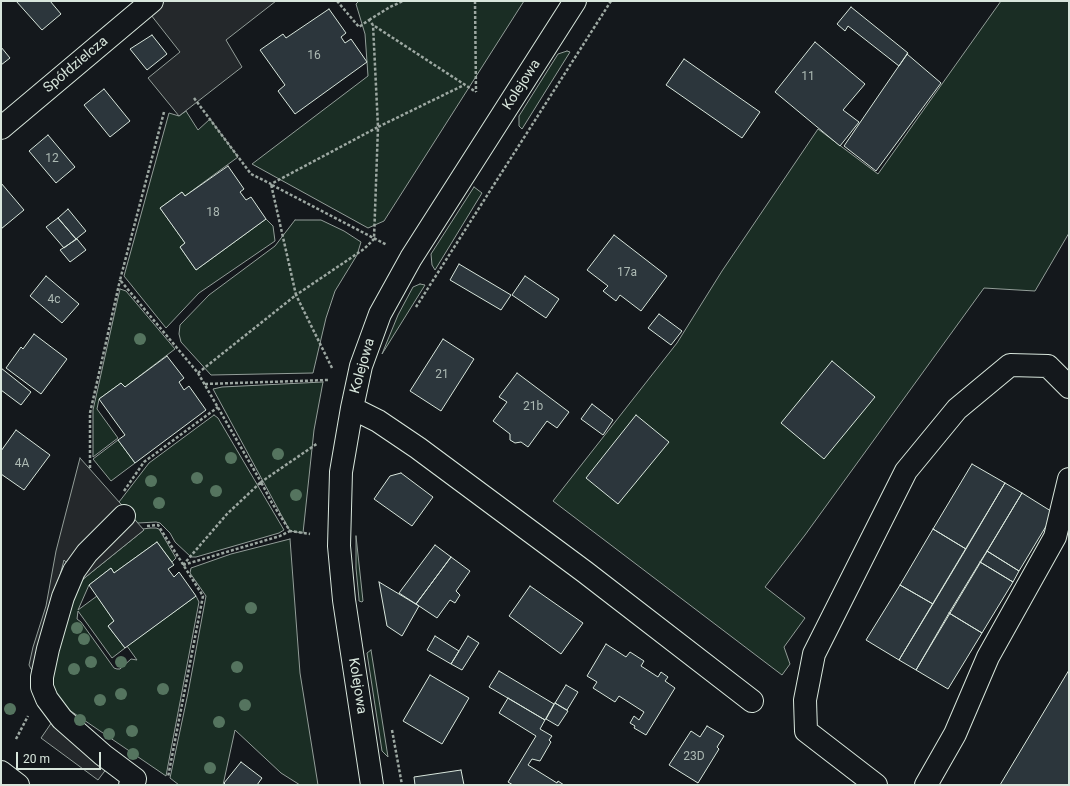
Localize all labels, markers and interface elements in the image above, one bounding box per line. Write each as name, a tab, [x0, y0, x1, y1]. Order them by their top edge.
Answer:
street label: Spółdzielcza	[40, 33, 112, 97]
house number: 16	[307, 49, 321, 63]
street label: Kolejowa	[499, 57, 545, 113]
house number: 11	[801, 70, 815, 84]
house number: 12	[45, 152, 59, 166]
house number: 18	[206, 206, 220, 220]
house number: 17a	[617, 266, 637, 280]
house number: 4c	[47, 293, 61, 307]
street label: Kolejowa	[347, 336, 379, 396]
house number: 21	[435, 368, 449, 382]
house number: 21b	[523, 400, 543, 414]
house number: 4A	[15, 457, 29, 471]
street label: Kolejowa	[344, 657, 370, 715]
scale bar	[18, 744, 103, 770]
house number: 23D	[683, 750, 705, 764]
text: 20 m	[23, 752, 50, 766]

